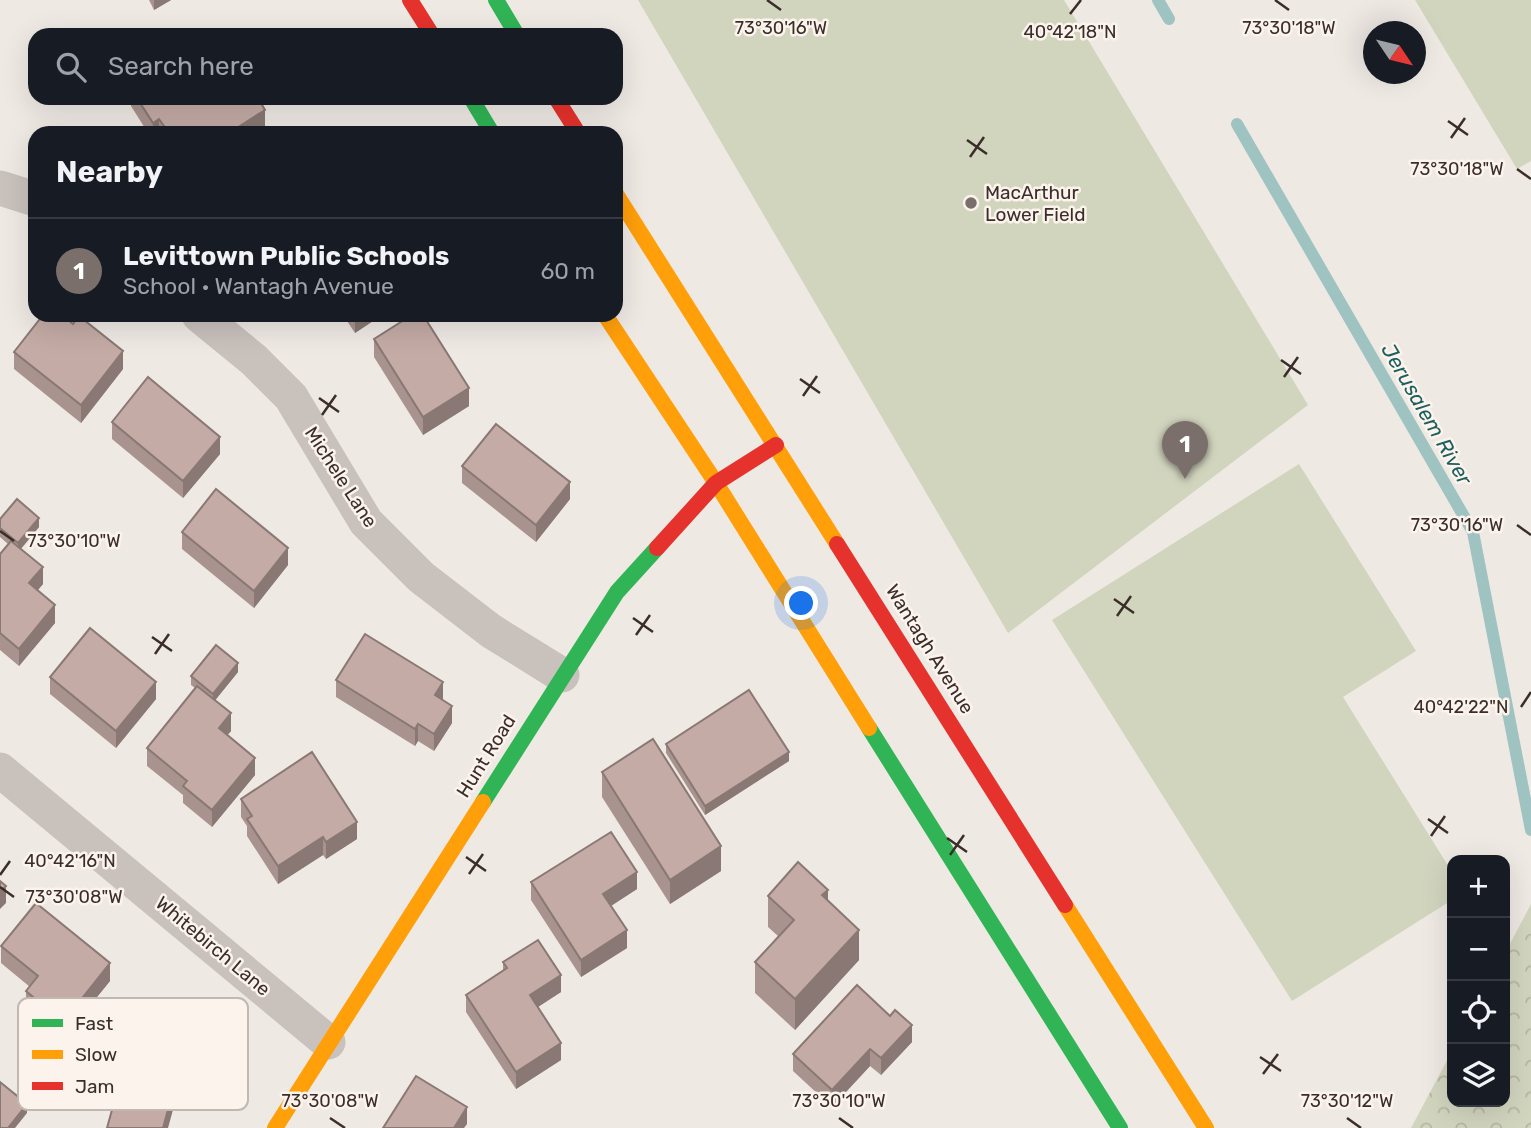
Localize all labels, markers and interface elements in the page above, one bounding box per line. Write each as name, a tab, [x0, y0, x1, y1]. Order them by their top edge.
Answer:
text: 73°30'16"W	[735, 17, 827, 39]
text: 73°30'18"W	[1242, 17, 1336, 39]
text: 40°42'18"N	[1024, 21, 1116, 43]
north arrow	[1363, 21, 1426, 84]
search box	[28, 28, 623, 105]
icon: search	[52, 48, 90, 86]
text: Search here	[108, 51, 254, 82]
text: Nearby	[56, 154, 163, 190]
text: 73°30'18"W	[1410, 158, 1504, 180]
place label: MacArthur Lower Field	[985, 181, 1085, 226]
marker: MacArthur Lower Field	[963, 195, 979, 211]
text: Levittown Public Schools	[123, 241, 450, 272]
text: 1	[73, 257, 85, 285]
text: 60 m	[540, 257, 595, 285]
text: School · Wantagh Avenue	[123, 272, 394, 300]
water label: Jerusalem River	[1376, 339, 1478, 490]
pin: 1	[1162, 421, 1208, 479]
street label: Michele Lane	[300, 422, 382, 532]
text: 73°30'16"W	[1411, 514, 1503, 536]
text: 73°30'10"W	[27, 530, 121, 552]
street label: Wantagh Avenue	[881, 580, 979, 718]
your location	[784, 586, 818, 620]
text: 40°42'22"N	[1414, 696, 1508, 718]
street label: Hunt Road	[451, 710, 521, 802]
text: 40°42'16"N	[24, 850, 116, 872]
map controls	[1447, 855, 1510, 1107]
button: +	[1447, 855, 1510, 918]
text: 73°30'08"W	[25, 886, 123, 908]
street label: Whitebirch Lane	[151, 891, 275, 1001]
button: −	[1447, 918, 1510, 981]
button: locate	[1447, 981, 1510, 1044]
legend	[18, 998, 248, 1110]
text: Fast	[75, 1012, 114, 1035]
text: Slow	[75, 1043, 117, 1066]
button: layers	[1447, 1044, 1510, 1107]
text: Jam	[75, 1075, 114, 1098]
text: 73°30'08"W	[281, 1090, 379, 1112]
text: 73°30'10"W	[792, 1090, 886, 1112]
text: 73°30'12"W	[1301, 1090, 1393, 1112]

